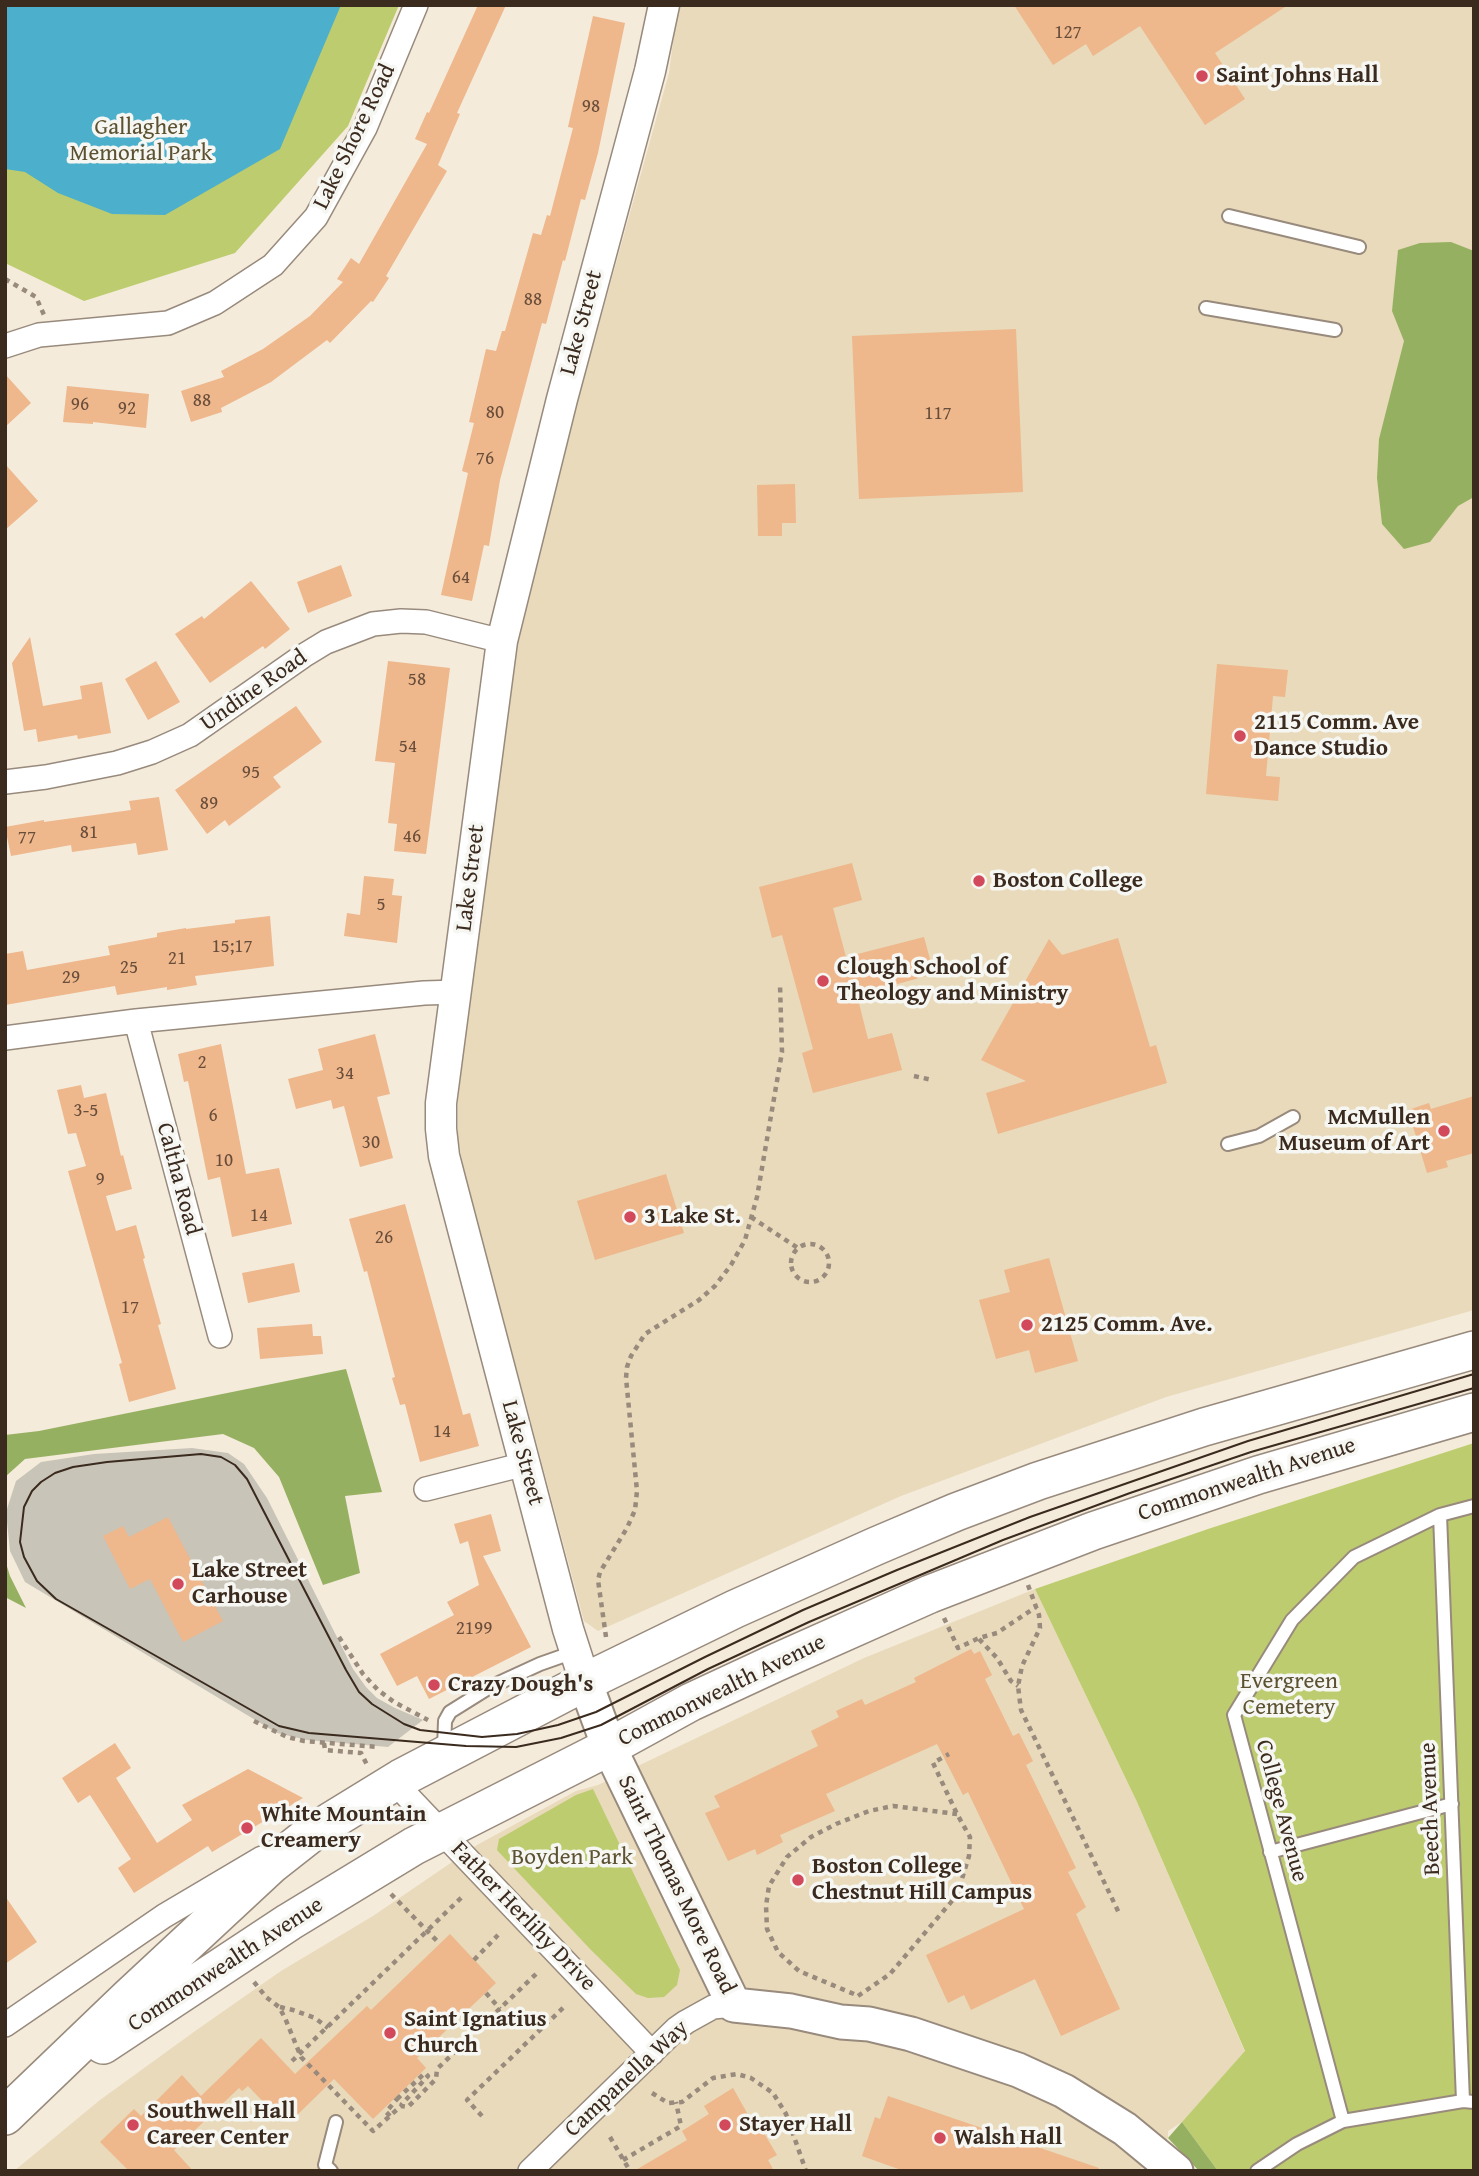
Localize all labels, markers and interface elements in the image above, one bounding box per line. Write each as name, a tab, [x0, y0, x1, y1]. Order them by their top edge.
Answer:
house number: 127	[1054, 22, 1082, 44]
street label: Lake Shore Road	[308, 60, 402, 214]
place label: Saint Johns Hall	[1216, 62, 1379, 90]
marker: Saint Johns Hall	[1194, 68, 1210, 84]
house number: 98	[582, 96, 600, 118]
park label: Gallagher Memorial Park	[70, 114, 212, 168]
street label: Lake Street	[555, 268, 609, 378]
house number: 88	[524, 289, 542, 311]
house number: 88	[193, 390, 211, 412]
house number: 96	[71, 394, 89, 416]
house number: 92	[118, 398, 136, 420]
house number: 80	[486, 402, 504, 424]
house number: 117	[924, 403, 952, 425]
house number: 76	[476, 448, 494, 470]
house number: 64	[452, 567, 470, 589]
street label: Undine Road	[195, 644, 313, 738]
house number: 58	[408, 669, 426, 691]
place label: 2115 Comm. Ave Dance Studio	[1254, 709, 1419, 763]
marker: 2115 Comm. Ave Dance Studio	[1232, 728, 1248, 744]
house number: 54	[399, 736, 417, 758]
house number: 95	[242, 762, 260, 784]
house number: 89	[200, 793, 218, 815]
house number: 81	[80, 822, 98, 844]
street label: Lake Street	[451, 823, 491, 933]
house number: 46	[403, 826, 421, 848]
house number: 77	[18, 827, 36, 849]
place label: Boston College	[993, 867, 1143, 895]
marker: Boston College	[971, 873, 987, 889]
house number: 5	[376, 894, 386, 916]
house number: 15;17	[211, 936, 253, 958]
house number: 21	[168, 948, 186, 970]
place label: Clough School of Theology and Ministry	[837, 954, 1068, 1008]
house number: 25	[120, 957, 138, 979]
house number: 29	[62, 967, 80, 989]
marker: Clough School of Theology and Ministry	[815, 973, 831, 989]
house number: 2	[197, 1052, 207, 1074]
house number: 34	[336, 1063, 354, 1085]
house number: 3-5	[74, 1100, 98, 1122]
place label: McMullen Museum of Art	[1279, 1104, 1430, 1158]
house number: 6	[208, 1105, 218, 1127]
street label: Caltha Road	[150, 1120, 206, 1238]
marker: McMullen Museum of Art	[1436, 1123, 1452, 1139]
house number: 30	[362, 1132, 380, 1154]
house number: 10	[215, 1150, 233, 1172]
house number: 9	[95, 1169, 105, 1191]
place label: 3 Lake St.	[644, 1203, 741, 1231]
house number: 14	[250, 1205, 268, 1227]
marker: 3 Lake St.	[622, 1209, 638, 1225]
house number: 26	[375, 1227, 393, 1249]
house number: 17	[121, 1297, 139, 1319]
place label: 2125 Comm. Ave.	[1041, 1311, 1213, 1339]
marker: 2125 Comm. Ave.	[1019, 1317, 1035, 1333]
street label: Lake Street	[495, 1398, 549, 1508]
house number: 14	[433, 1421, 451, 1443]
street label: Commonwealth Avenue	[1135, 1432, 1359, 1528]
place label: Lake Street Carhouse	[192, 1557, 307, 1611]
marker: Lake Street Carhouse	[170, 1576, 186, 1592]
house number: 2199	[456, 1618, 492, 1640]
street label: Commonwealth Avenue	[614, 1629, 830, 1753]
park label: Evergreen Cemetery	[1240, 1668, 1338, 1722]
place label: Crazy Dough's	[448, 1671, 593, 1699]
marker: Crazy Dough's	[426, 1677, 442, 1693]
street label: College Avenue	[1249, 1737, 1313, 1885]
street label: Beech Avenue	[1415, 1742, 1447, 1876]
street label: Saint Thomas More Road	[611, 1771, 741, 1999]
place label: White Mountain Creamery	[261, 1801, 426, 1855]
marker: White Mountain Creamery	[239, 1820, 255, 1836]
street label: Father Herlihy Drive	[445, 1837, 601, 1997]
park label: Boyden Park	[511, 1844, 633, 1872]
place label: Boston College Chestnut Hill Campus	[812, 1853, 1032, 1907]
marker: Boston College Chestnut Hill Campus	[790, 1872, 806, 1888]
street label: Commonwealth Avenue	[123, 1892, 329, 2038]
place label: Saint Ignatius Church	[404, 2006, 547, 2060]
street label: Campanella Way	[559, 2015, 695, 2143]
marker: Saint Ignatius Church	[382, 2025, 398, 2041]
place label: Southwell Hall Career Center	[147, 2098, 296, 2152]
place label: Stayer Hall	[739, 2111, 852, 2139]
marker: Southwell Hall Career Center	[125, 2117, 141, 2133]
marker: Stayer Hall	[717, 2117, 733, 2133]
place label: Walsh Hall	[954, 2124, 1062, 2152]
marker: Walsh Hall	[932, 2130, 948, 2146]

